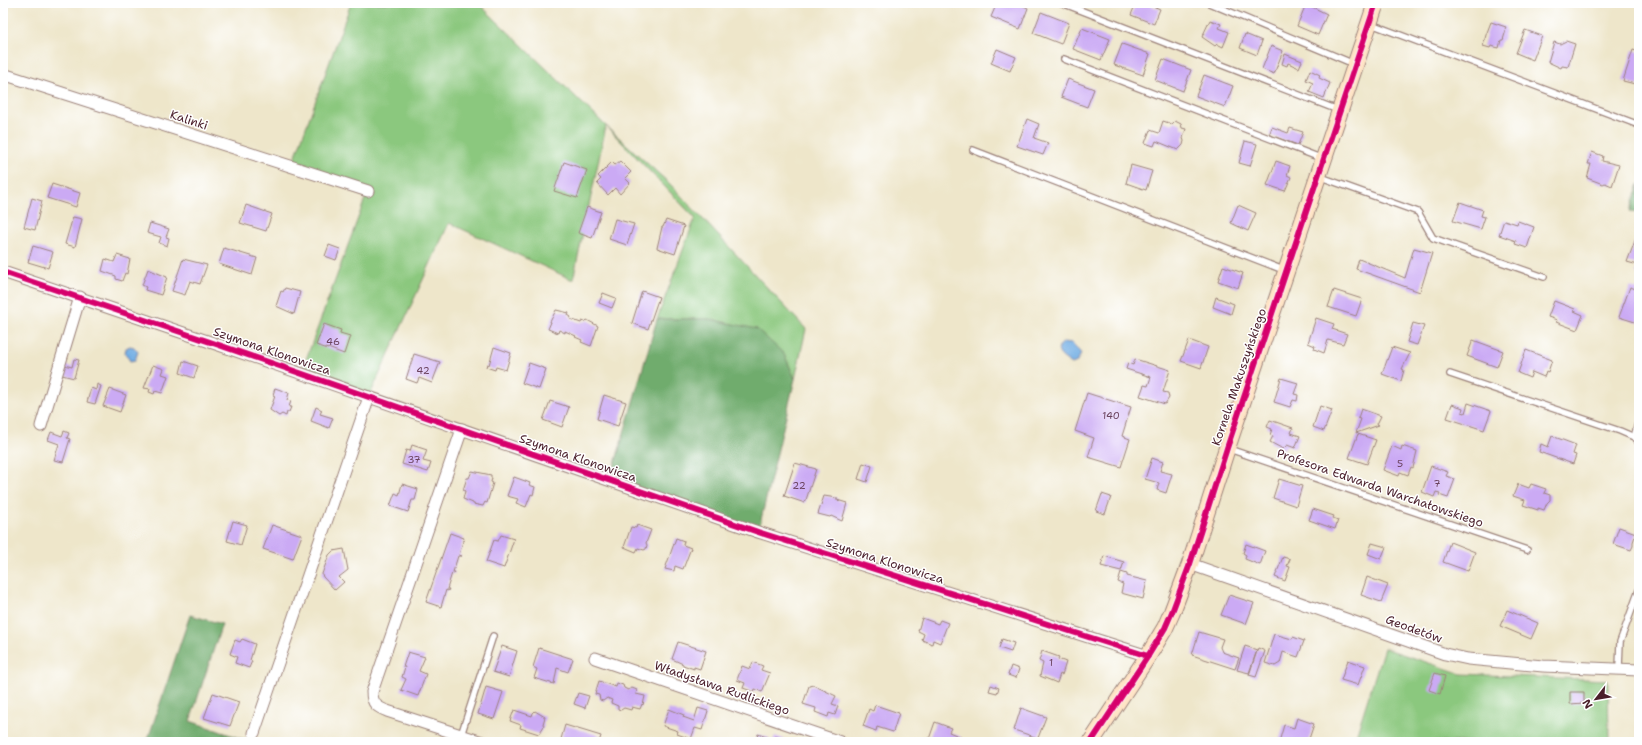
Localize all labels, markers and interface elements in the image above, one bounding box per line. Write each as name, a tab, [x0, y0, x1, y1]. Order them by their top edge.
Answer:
street label: Kalinki	[168, 106, 210, 134]
street label: Kornela Makuszyńskiego	[1208, 306, 1270, 448]
street label: Szymona Klonowicza	[211, 323, 333, 379]
house number: 46	[326, 335, 340, 348]
house number: 42	[416, 364, 430, 377]
house number: 140	[1102, 409, 1120, 422]
street label: Szymona Klonowicza	[517, 430, 639, 486]
street label: Profesora Edwarda Warchałowskiego	[1275, 445, 1485, 531]
house number: 37	[407, 453, 421, 466]
house number: 5	[1397, 457, 1403, 470]
house number: 7	[1434, 477, 1441, 490]
house number: 22	[792, 479, 806, 492]
street label: Szymona Klonowicza	[824, 534, 946, 588]
street label: Geodetów	[1383, 611, 1445, 647]
house number: 1	[1049, 656, 1053, 669]
street label: Władysława Rudlickiego	[652, 657, 792, 719]
north arrow	[1576, 679, 1616, 719]
text: N	[1579, 696, 1597, 711]

